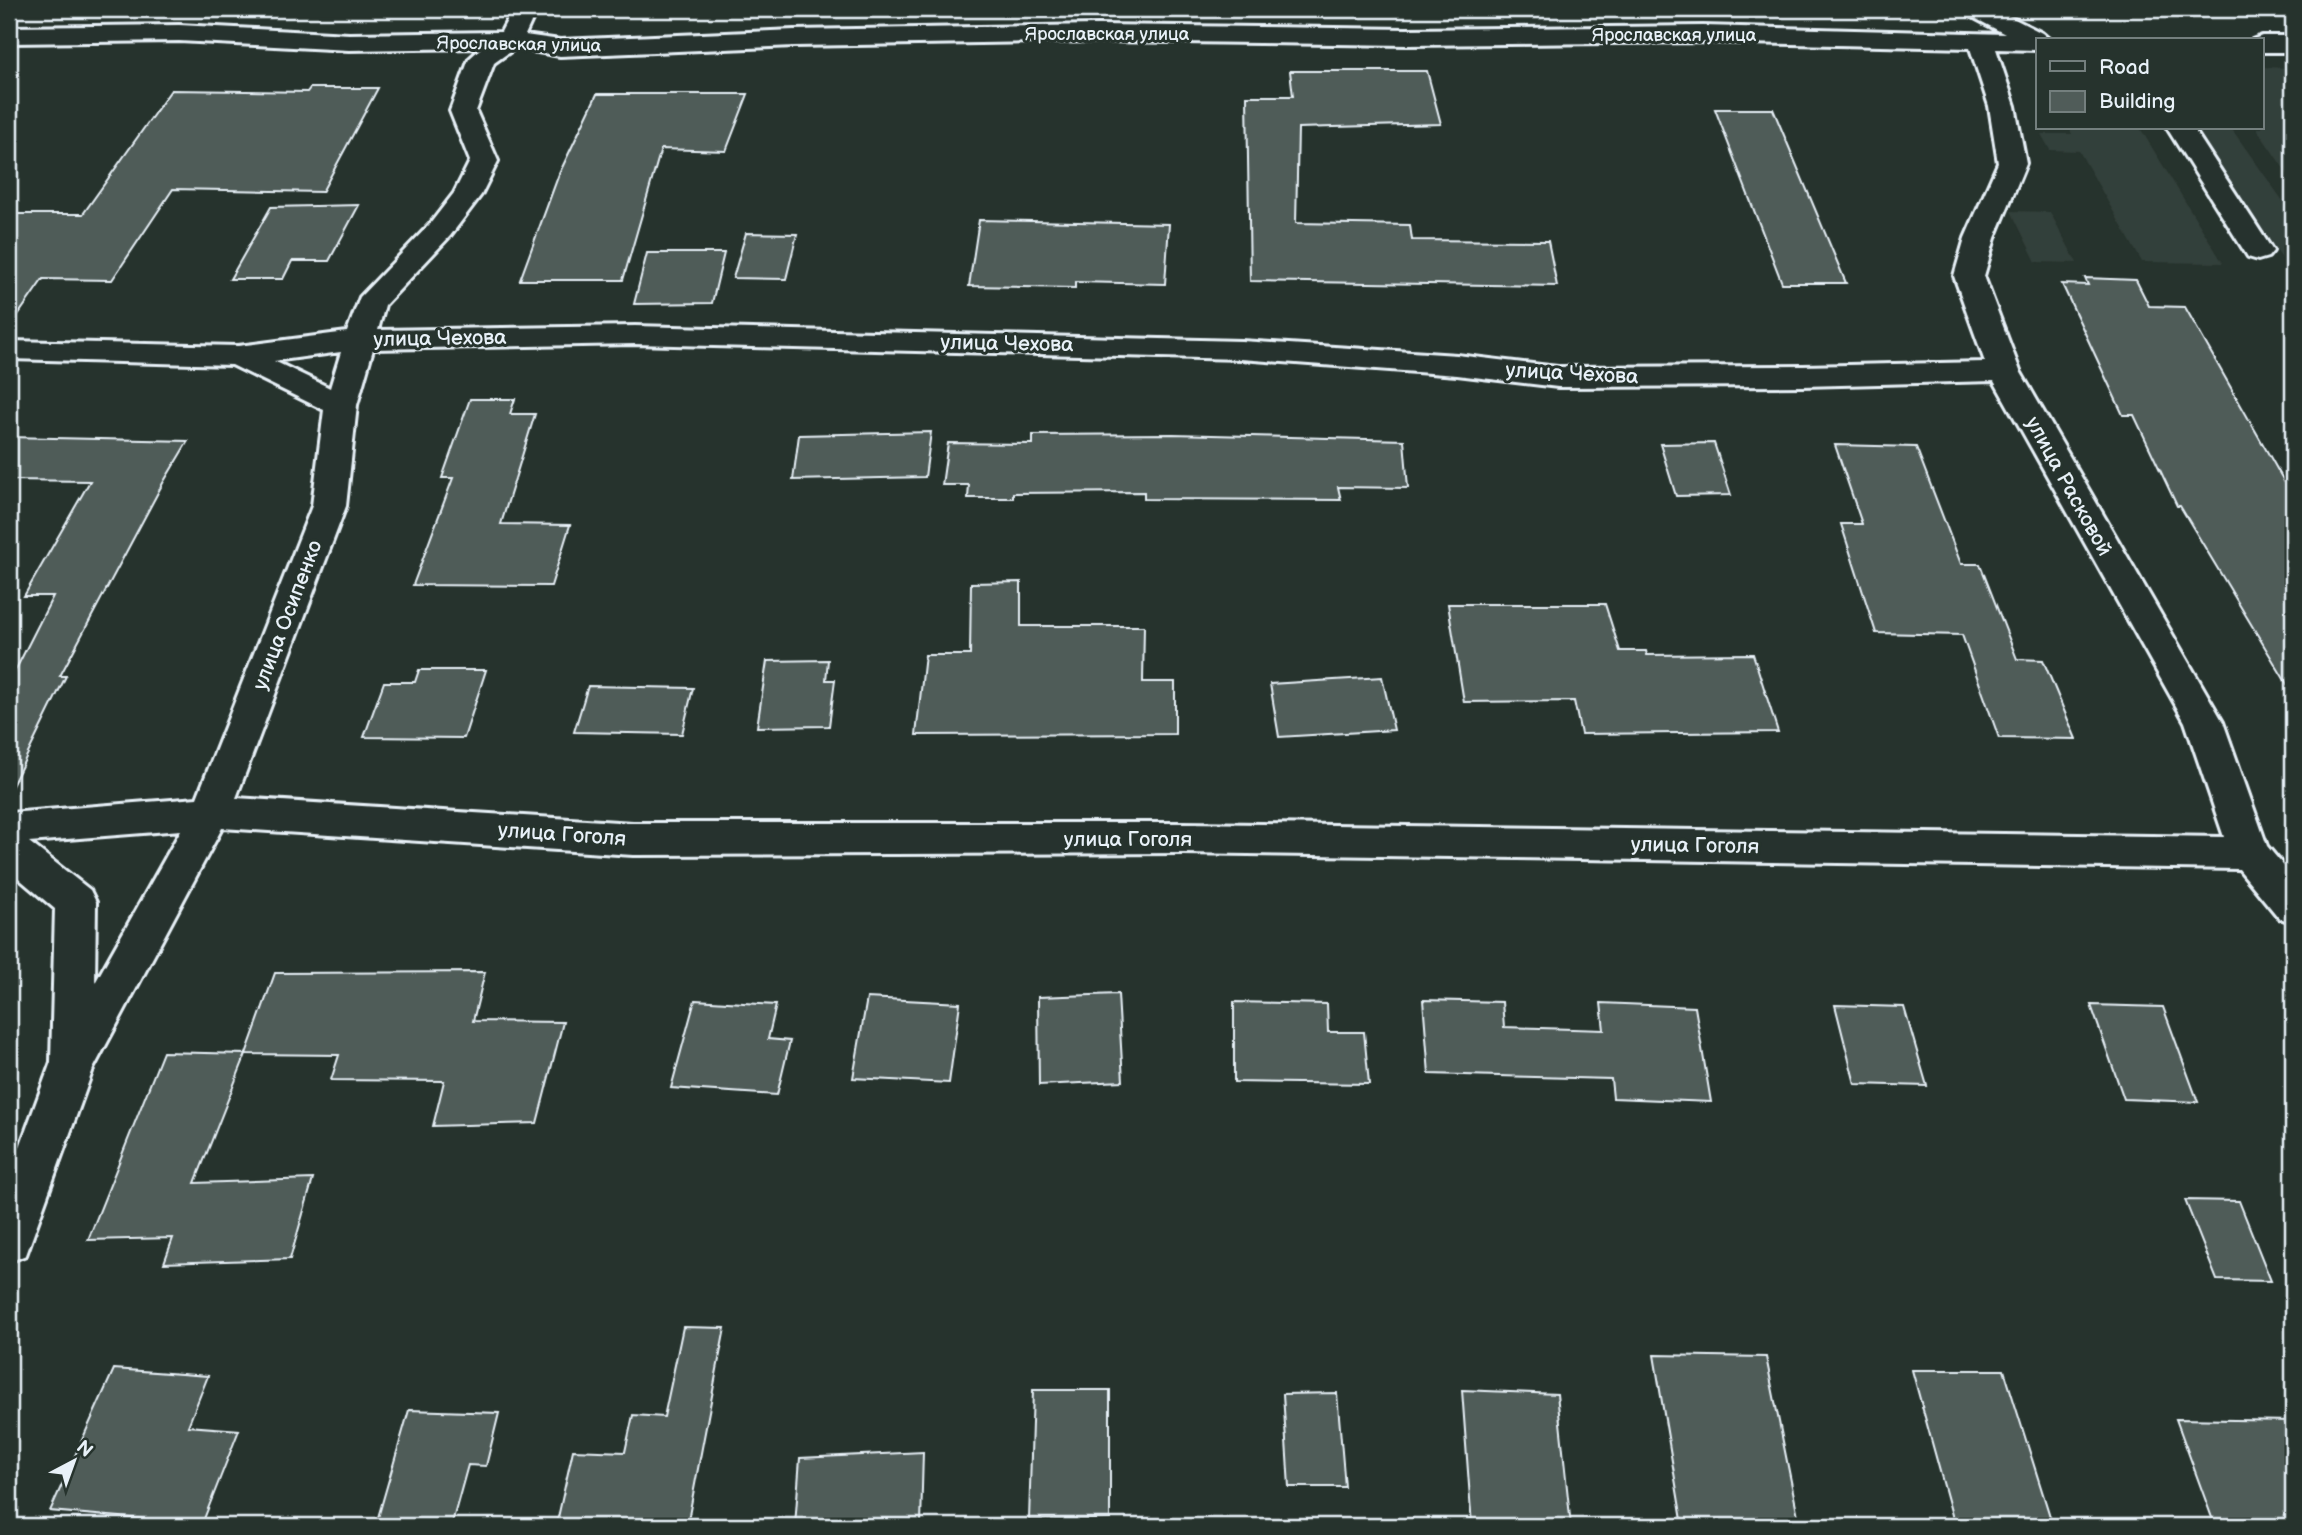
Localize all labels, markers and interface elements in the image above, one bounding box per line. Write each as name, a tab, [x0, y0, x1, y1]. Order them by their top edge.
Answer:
street label: Ярославская улица	[1025, 24, 1190, 45]
street label: Ярославская улица	[1592, 25, 1757, 46]
street label: Ярославская улица	[436, 33, 602, 56]
legend	[2036, 38, 2264, 130]
text: Road	[2099, 55, 2150, 80]
text: Building	[2099, 89, 2175, 114]
street label: улица Чехова	[373, 325, 507, 352]
street label: улица Чехова	[940, 330, 1074, 357]
street label: улица Чехова	[1505, 358, 1640, 389]
street label: улица Расковой	[2020, 412, 2117, 560]
street label: улица Осипенко	[247, 537, 328, 694]
street label: улица Гоголя	[497, 818, 627, 851]
street label: улица Гоголя	[1064, 827, 1192, 852]
street label: улица Гоголя	[1631, 832, 1759, 859]
north arrow	[38, 1426, 108, 1496]
text: N	[71, 1436, 97, 1463]

